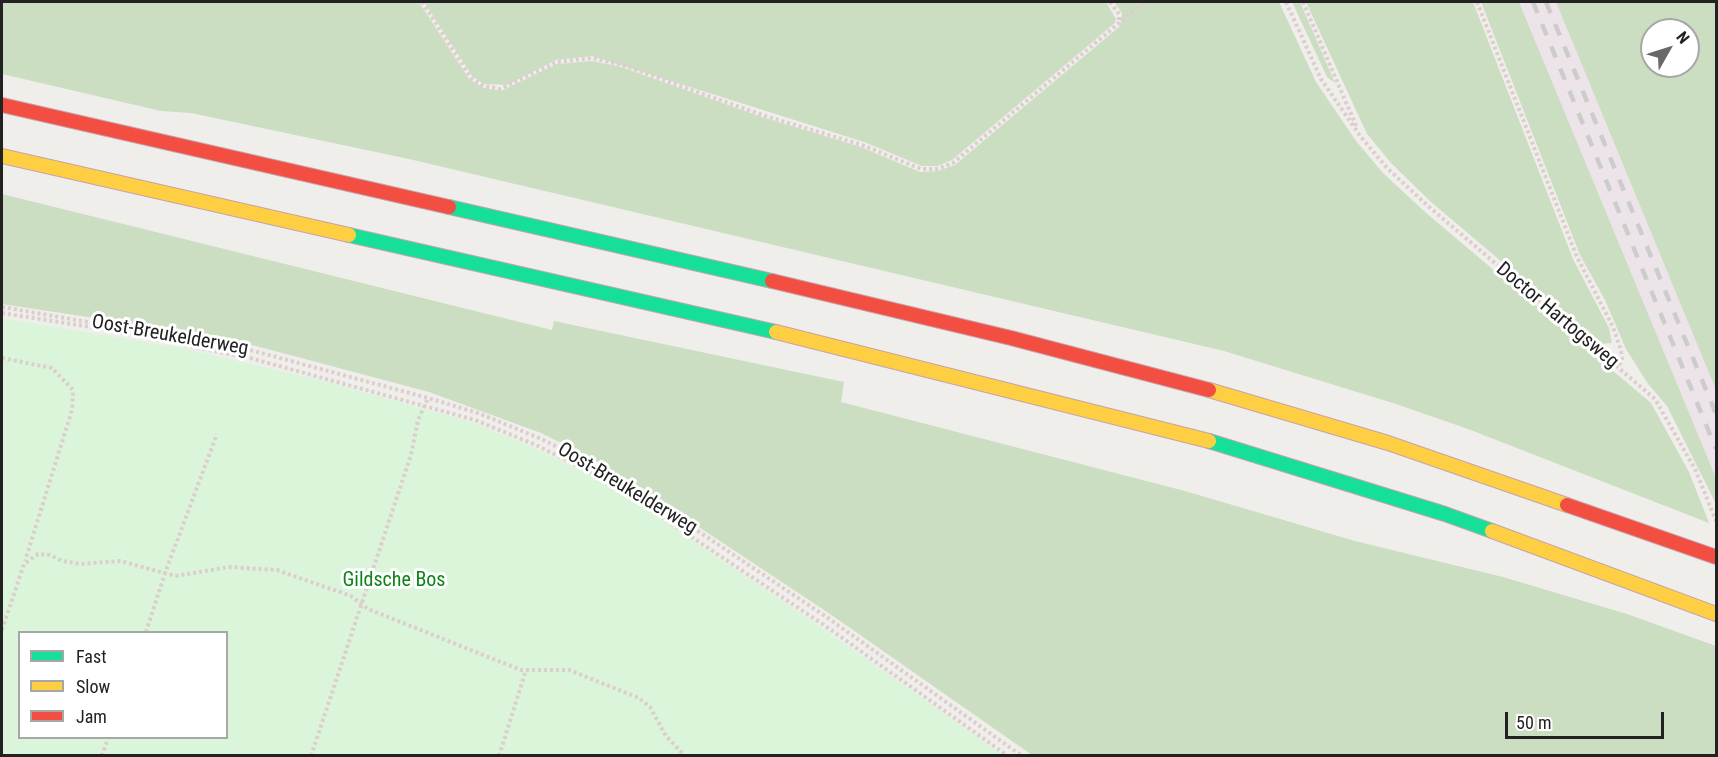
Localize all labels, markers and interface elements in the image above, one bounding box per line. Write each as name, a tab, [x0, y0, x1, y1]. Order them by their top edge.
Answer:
north arrow	[1640, 18, 1700, 78]
text: N	[1672, 28, 1693, 47]
street label: Doctor Hartogsweg	[1491, 258, 1623, 374]
street label: Oost-Breukelderweg	[90, 310, 250, 362]
street label: Oost-Breukelderweg	[553, 438, 701, 540]
park label: Gildsche Bos	[343, 569, 445, 593]
legend	[18, 631, 228, 739]
text: Fast	[76, 646, 107, 667]
text: Slow	[76, 676, 110, 697]
scale bar	[1508, 700, 1667, 738]
text: Jam	[76, 706, 107, 727]
text: 50 m	[1516, 712, 1551, 733]

